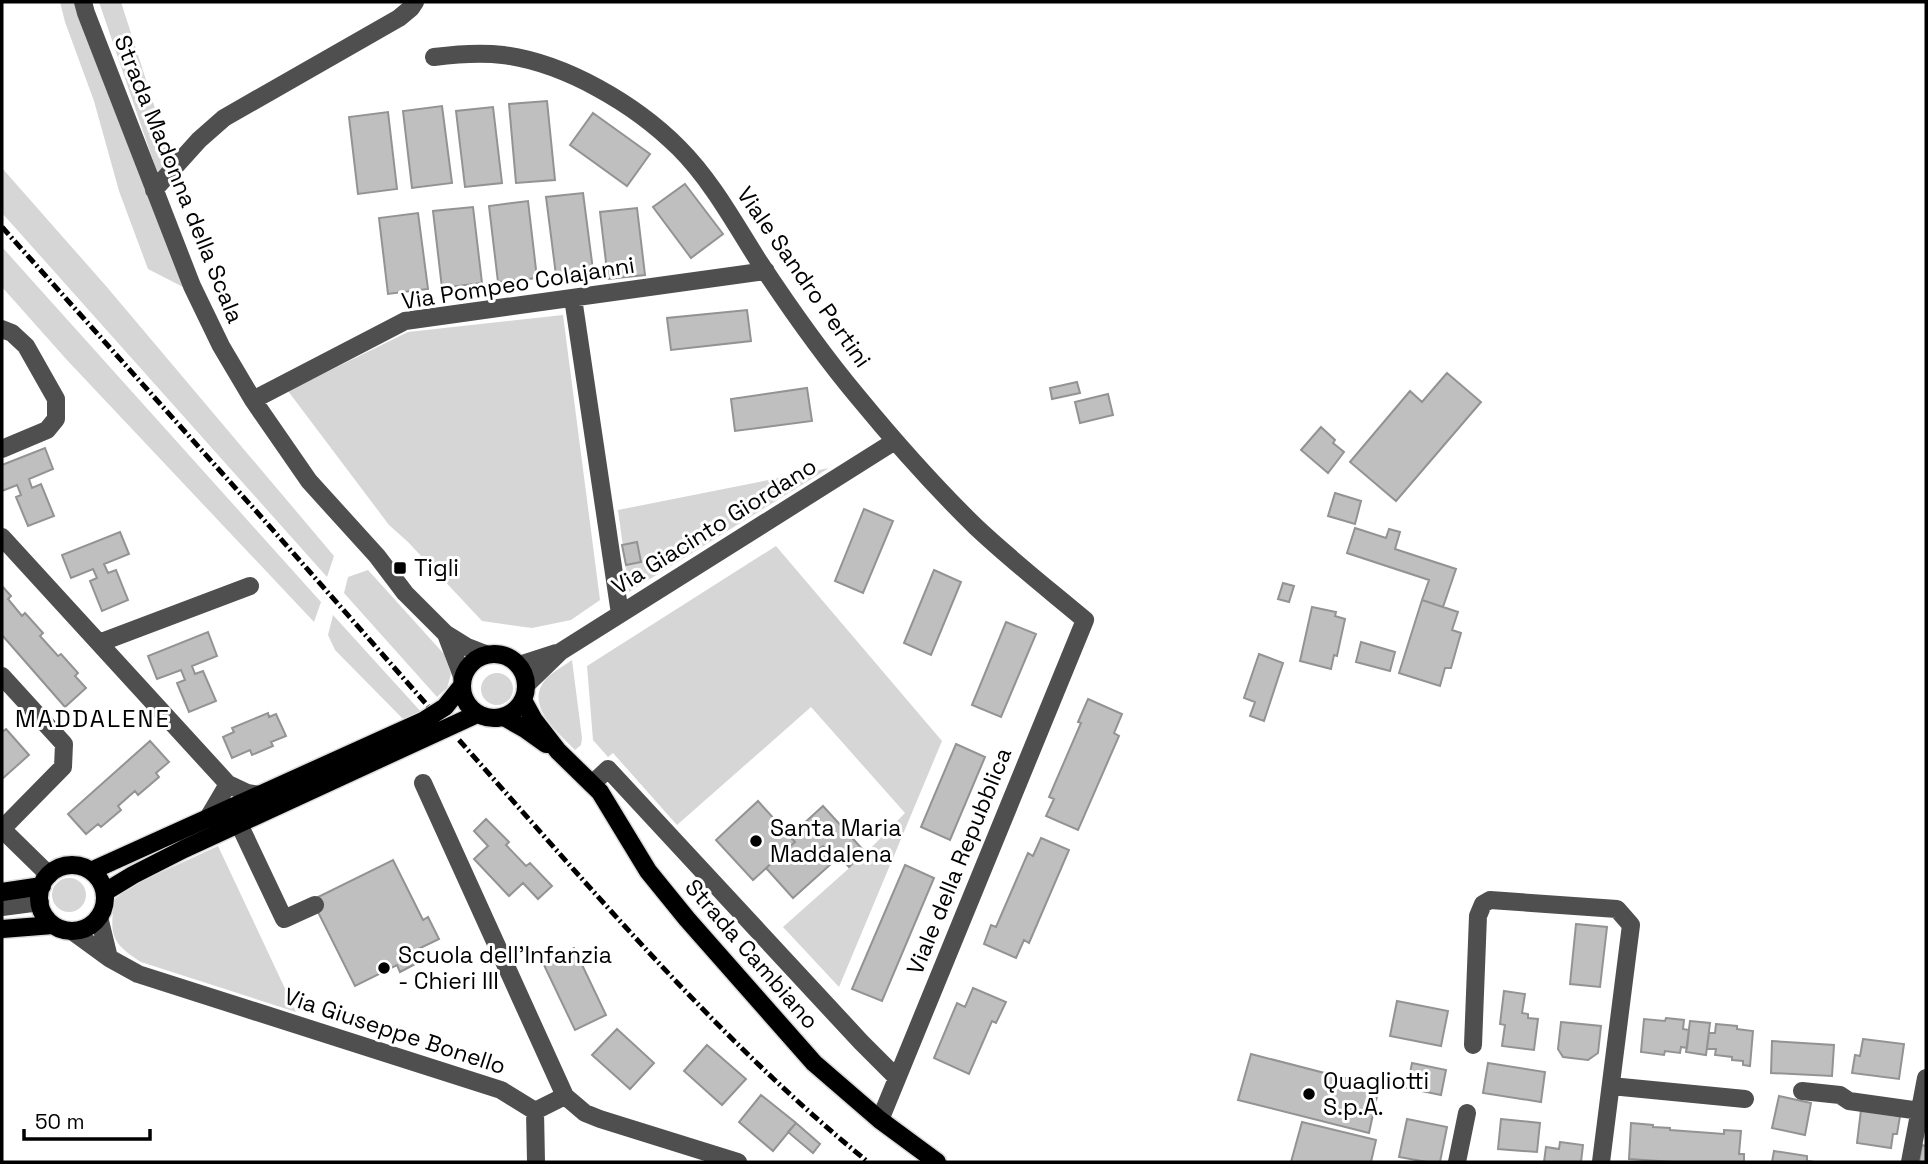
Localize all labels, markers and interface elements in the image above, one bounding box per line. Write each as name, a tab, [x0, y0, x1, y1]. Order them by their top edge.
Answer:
street label: Strada Madonna della Scala	[107, 31, 251, 327]
street label: Viale Sandro Pertini	[730, 181, 878, 373]
street label: Via Pompeo Colajanni	[399, 250, 637, 316]
street label: Via Giacinto Giordano	[606, 451, 822, 601]
place label: Tigli	[414, 553, 459, 583]
marker: Tigli	[392, 560, 408, 576]
district label: MADDALENE	[15, 703, 171, 734]
street label: Viale della Repubblica	[900, 743, 1018, 979]
place label: Santa Maria Maddalena	[770, 813, 901, 869]
marker: Santa Maria Maddalena	[748, 833, 764, 849]
street label: Strada Cambiano	[678, 873, 826, 1035]
place label: Scuola dell'Infanzia - Chieri III	[398, 940, 612, 996]
marker: Scuola dell'Infanzia - Chieri III	[376, 960, 392, 976]
street label: Via Giuseppe Bonello	[280, 981, 510, 1081]
place label: Quagliotti S.p.A.	[1323, 1066, 1429, 1122]
marker: Quagliotti S.p.A.	[1301, 1086, 1317, 1102]
scale bar	[24, 1098, 150, 1142]
text: 50 m	[35, 1108, 85, 1135]

